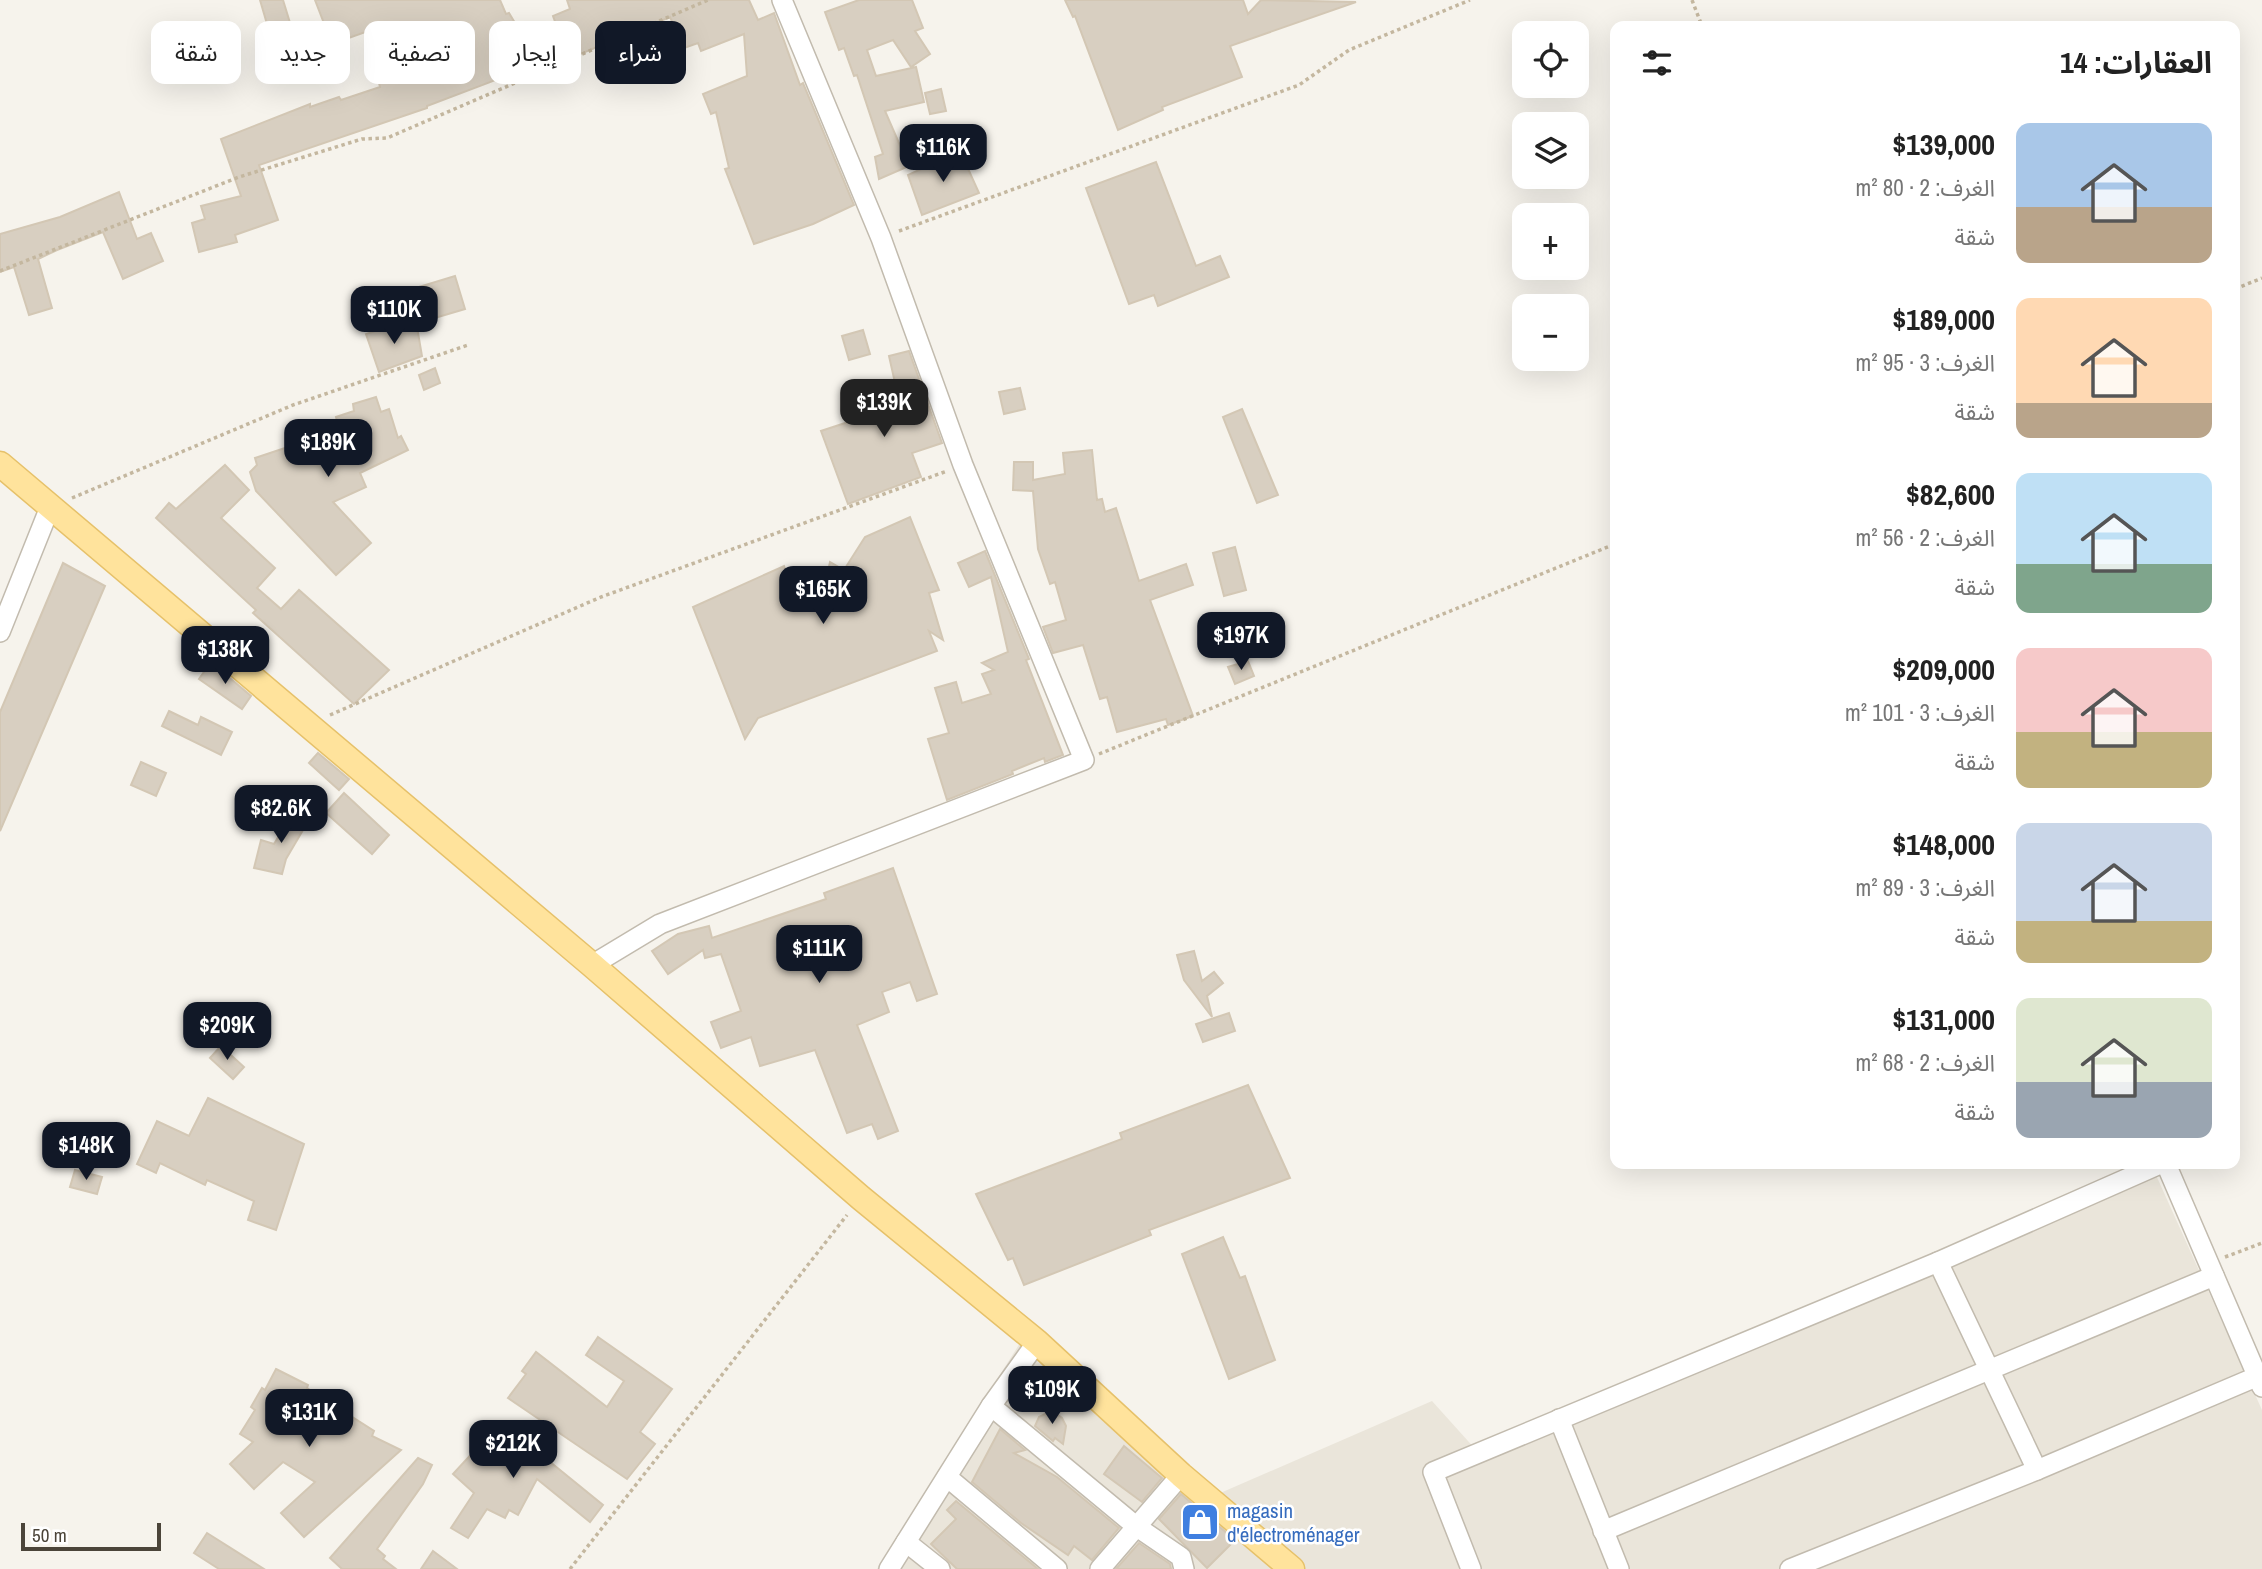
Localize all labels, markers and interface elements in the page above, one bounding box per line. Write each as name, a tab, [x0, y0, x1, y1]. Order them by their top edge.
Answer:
chip: شقة	[151, 21, 241, 84]
chip: جديد	[255, 21, 350, 84]
chip: تصفية	[364, 21, 475, 84]
chip: إيجار	[489, 21, 581, 84]
chip: شراء	[595, 21, 686, 84]
map controls	[1512, 21, 1589, 371]
button: locate	[1512, 21, 1589, 98]
text: العقارات: 14	[2060, 42, 2212, 82]
icon: filters	[1638, 44, 1676, 82]
button: layers	[1512, 112, 1589, 189]
pin: $116K	[894, 124, 992, 184]
text: $139,000	[1892, 124, 1995, 164]
text: $116K	[916, 131, 970, 162]
icon: home	[2072, 151, 2156, 235]
text: الغرف: 2 · 80 m²	[1856, 172, 1995, 203]
button: +	[1512, 203, 1589, 280]
text: شقة	[1954, 221, 1995, 252]
pin: $110K	[345, 286, 443, 346]
text: $110K	[367, 293, 421, 324]
button: −	[1512, 294, 1589, 371]
text: $189,000	[1892, 299, 1995, 339]
icon: home	[2072, 326, 2156, 410]
text: الغرف: 3 · 95 m²	[1856, 347, 1995, 378]
pin: $139K	[835, 380, 933, 439]
text: $139K	[856, 386, 912, 417]
text: شقة	[1954, 396, 1995, 427]
pin: $189K	[279, 420, 377, 479]
text: $189K	[300, 426, 356, 457]
text: $82,600	[1906, 474, 1995, 514]
icon: home	[2072, 501, 2156, 585]
text: الغرف: 2 · 56 m²	[1856, 522, 1995, 553]
pin: $165K	[774, 566, 872, 626]
text: شقة	[1954, 571, 1995, 602]
text: $165K	[795, 573, 851, 604]
pin: $197K	[1192, 612, 1290, 672]
text: $197K	[1213, 619, 1269, 650]
pin: $138K	[176, 626, 274, 686]
text: $138K	[197, 633, 253, 664]
text: $209,000	[1892, 649, 1995, 689]
icon: home	[2072, 676, 2156, 760]
text: الغرف: 3 · 101 m²	[1845, 697, 1995, 728]
text: شقة	[1954, 746, 1995, 777]
pin: $82.6K	[224, 786, 338, 845]
text: $82.6K	[251, 792, 311, 823]
text: $148,000	[1892, 824, 1995, 864]
icon: home	[2072, 851, 2156, 935]
text: الغرف: 3 · 89 m²	[1856, 872, 1995, 903]
text: شقة	[1954, 921, 1995, 952]
pin: $111K	[770, 926, 868, 985]
text: $111K	[792, 932, 846, 963]
text: $131,000	[1892, 999, 1995, 1039]
pin: $209K	[178, 1002, 276, 1062]
text: $209K	[199, 1009, 255, 1040]
icon: home	[2072, 1026, 2156, 1110]
text: الغرف: 2 · 68 m²	[1856, 1047, 1995, 1078]
text: شقة	[1954, 1096, 1995, 1127]
pin: $148K	[37, 1122, 135, 1182]
text: $148K	[58, 1129, 114, 1160]
pin: $109K	[1003, 1366, 1101, 1426]
text: $109K	[1024, 1373, 1080, 1404]
pin: $131K	[260, 1390, 358, 1449]
text: $131K	[281, 1396, 337, 1427]
pin: $212K	[464, 1420, 562, 1480]
text: $212K	[485, 1427, 541, 1458]
place label: magasin d'électroménager	[1227, 1496, 1360, 1549]
shop icon: magasin d'électroménager	[1179, 1501, 1221, 1543]
scale bar	[21, 1520, 161, 1552]
text: 50 m	[32, 1522, 67, 1548]

